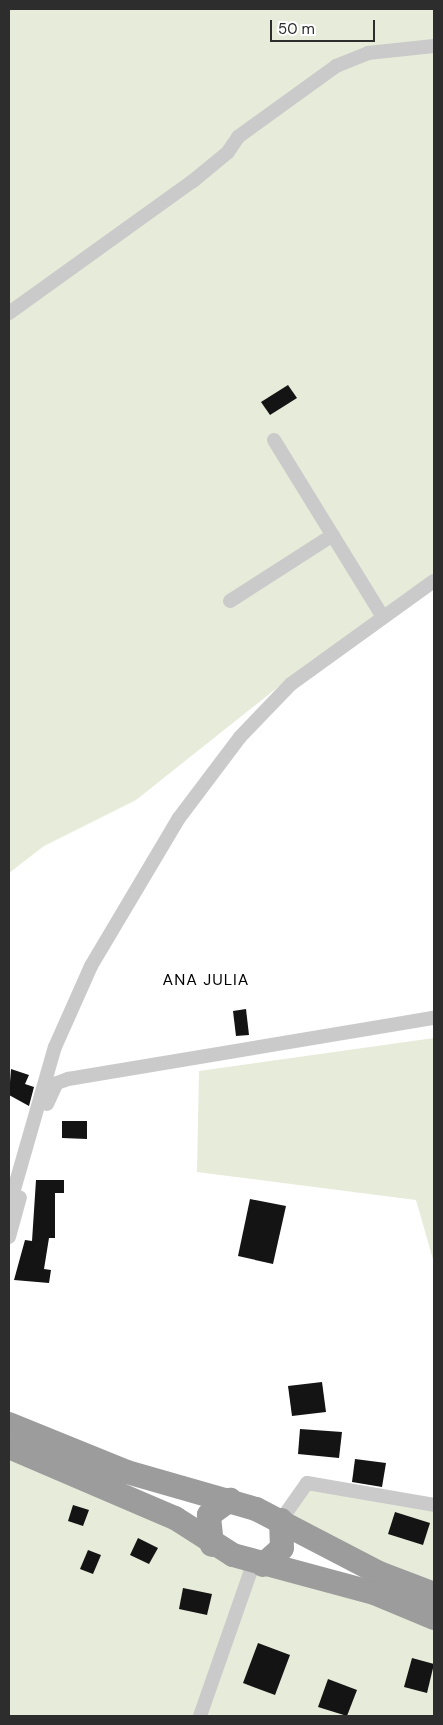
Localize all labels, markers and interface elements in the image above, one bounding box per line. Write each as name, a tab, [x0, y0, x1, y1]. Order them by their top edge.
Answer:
scale bar	[273, 10, 378, 42]
text: 50 m	[278, 19, 315, 39]
district label: ANA JULIA	[161, 970, 251, 990]

